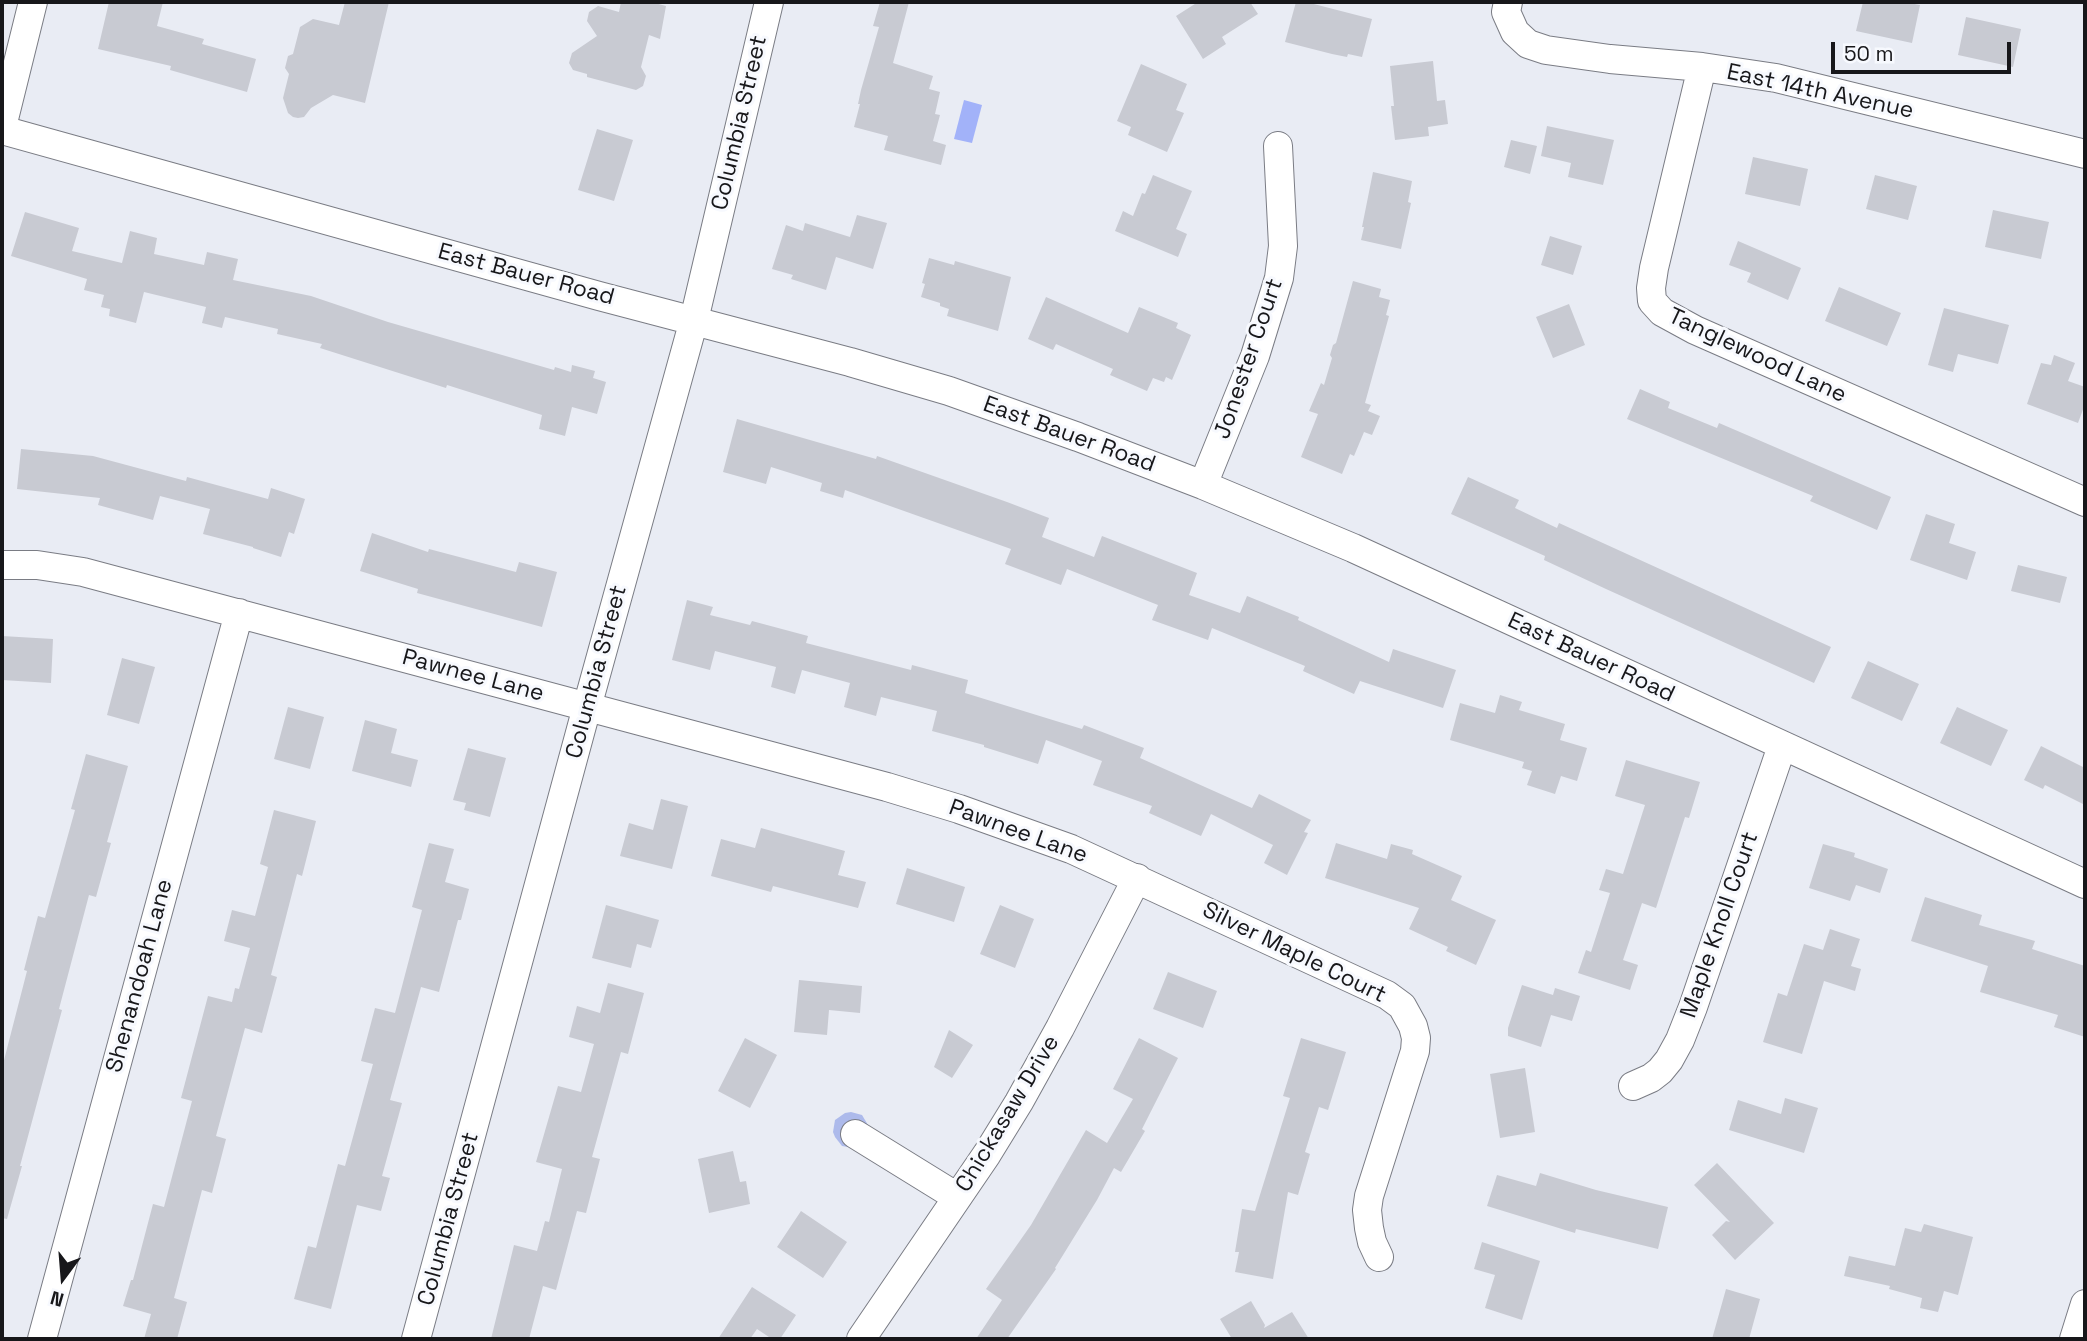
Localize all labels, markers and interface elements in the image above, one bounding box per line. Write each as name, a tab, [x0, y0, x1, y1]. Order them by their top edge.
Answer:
scale bar	[1835, 28, 2015, 72]
street label: Columbia Street	[706, 33, 774, 213]
text: 50 m	[1844, 40, 1894, 67]
street label: East 14th Avenue	[1724, 59, 1916, 125]
street label: East Bauer Road	[435, 238, 617, 312]
street label: Jonester Court	[1209, 275, 1289, 443]
street label: Tanglewood Lane	[1663, 303, 1851, 409]
street label: East Bauer Road	[979, 391, 1159, 479]
street label: Columbia Street	[561, 582, 633, 762]
street label: East Bauer Road	[1503, 607, 1679, 709]
street label: Pawnee Lane	[399, 644, 547, 708]
street label: Pawnee Lane	[945, 794, 1091, 870]
street label: Maple Knoll Court	[1675, 828, 1765, 1022]
street label: Shenandoah Lane	[101, 876, 179, 1076]
street label: Silver Maple Court	[1198, 897, 1390, 1009]
street label: Chickasaw Drive	[950, 1031, 1066, 1197]
street label: Columbia Street	[413, 1129, 485, 1309]
north arrow	[28, 1243, 98, 1313]
text: N	[48, 1285, 67, 1312]

